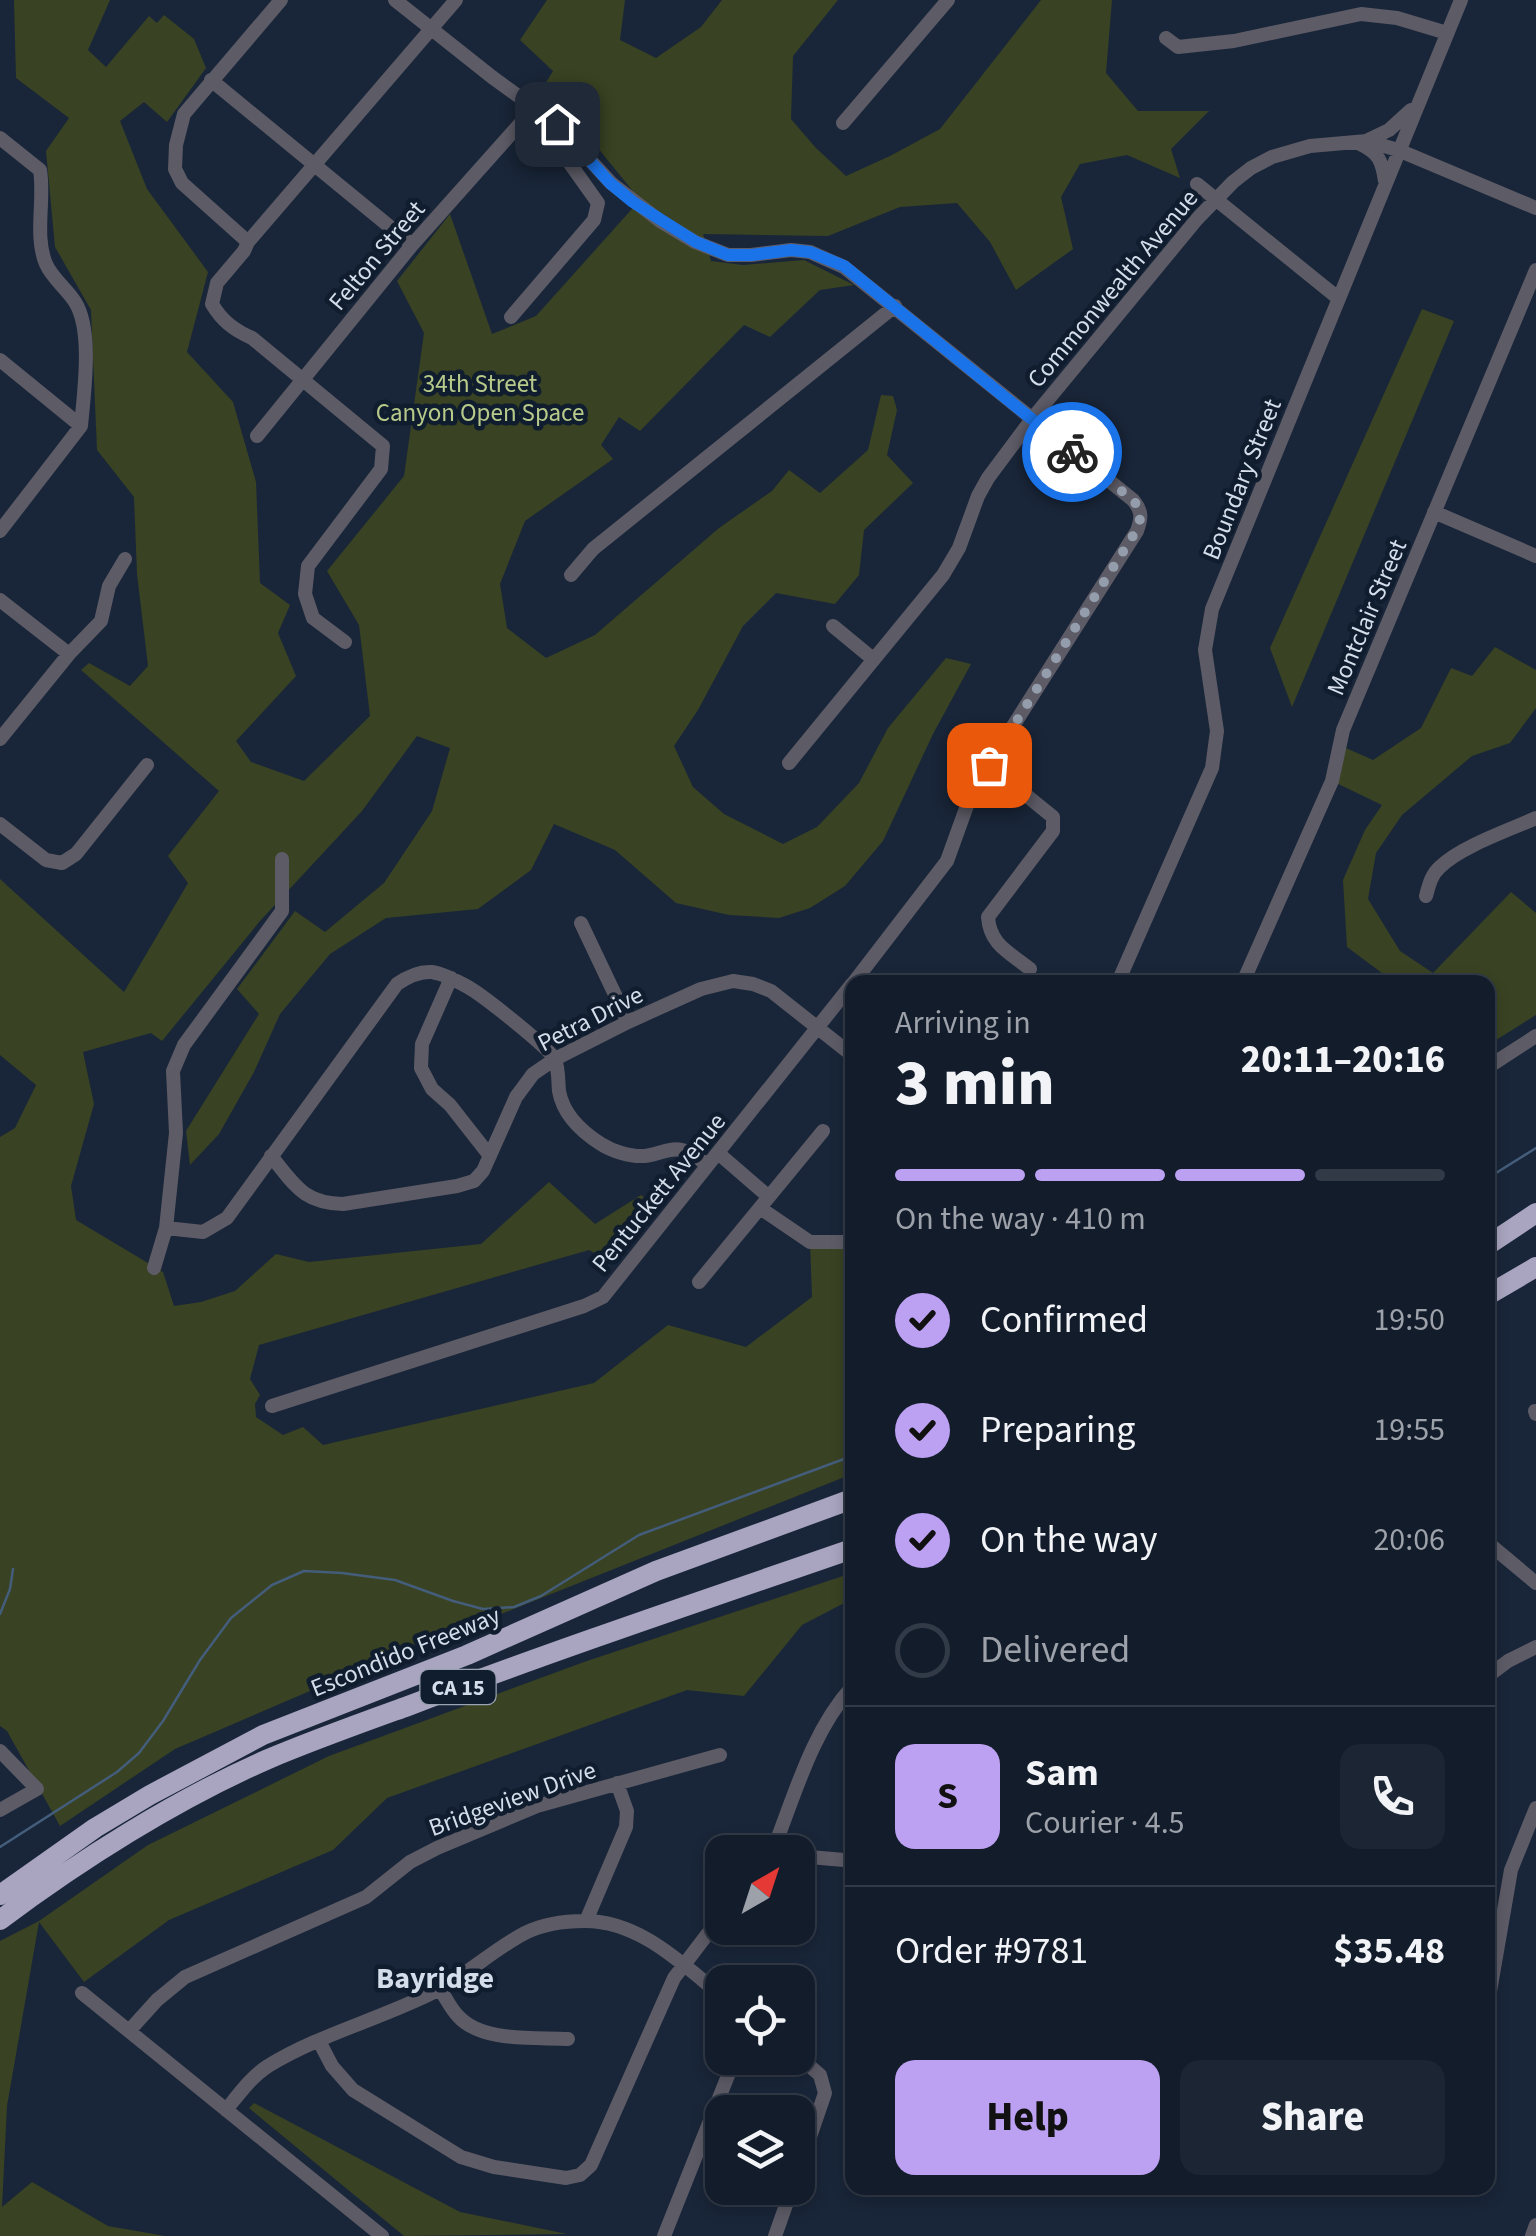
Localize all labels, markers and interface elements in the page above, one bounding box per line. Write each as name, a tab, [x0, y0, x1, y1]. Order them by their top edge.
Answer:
pin	[515, 82, 600, 167]
icon: home	[530, 97, 585, 152]
street label: Commonwealth Avenue	[1019, 182, 1207, 396]
street label: Felton Street	[320, 192, 434, 318]
park label: 34th Street Canyon Open Space	[376, 366, 584, 431]
street label: Boundary Street	[1193, 393, 1291, 565]
courier	[1022, 402, 1122, 502]
icon: bike	[1045, 425, 1100, 480]
street label: Montclair Street	[1318, 533, 1416, 701]
pin	[947, 723, 1032, 808]
icon: bag	[962, 738, 1017, 793]
street label: Petra Drive	[531, 977, 649, 1061]
text: Arriving in	[895, 1000, 1031, 1046]
text: 20:11–20:16	[1241, 1033, 1445, 1087]
text: 3 min	[895, 1037, 1055, 1130]
street label: Pentuckett Avenue	[583, 1105, 734, 1280]
text: On the way · 410 m	[895, 1196, 1146, 1242]
icon: check	[895, 1293, 950, 1348]
text: Confirmed	[980, 1293, 1148, 1347]
text: 19:50	[1373, 1297, 1445, 1343]
icon: check	[895, 1403, 950, 1458]
text: Preparing	[980, 1403, 1135, 1457]
text: 19:55	[1373, 1407, 1445, 1453]
icon: check	[895, 1513, 950, 1568]
text: On the way	[980, 1513, 1157, 1567]
text: 20:06	[1373, 1517, 1445, 1563]
street label: Escondido Freeway	[305, 1597, 506, 1706]
text: Delivered	[980, 1623, 1130, 1677]
road number: CA 15	[420, 1670, 496, 1704]
button: phone	[1340, 1744, 1445, 1849]
text: Sam	[1025, 1746, 1099, 1800]
street label: Bridgeview Drive	[424, 1752, 601, 1846]
text: S	[937, 1769, 958, 1823]
text: Courier · 4.5	[1025, 1800, 1185, 1846]
north arrow	[705, 1835, 815, 1945]
map controls	[705, 1835, 815, 2205]
text: Order #9781	[895, 1924, 1088, 1978]
text: $35.48	[1333, 1924, 1445, 1978]
district label: Bayridge	[376, 1957, 494, 2000]
button: locate	[705, 1965, 815, 2075]
button: Help	[895, 2060, 1160, 2175]
button: Share	[1180, 2060, 1445, 2175]
button: layers	[705, 2095, 815, 2205]

